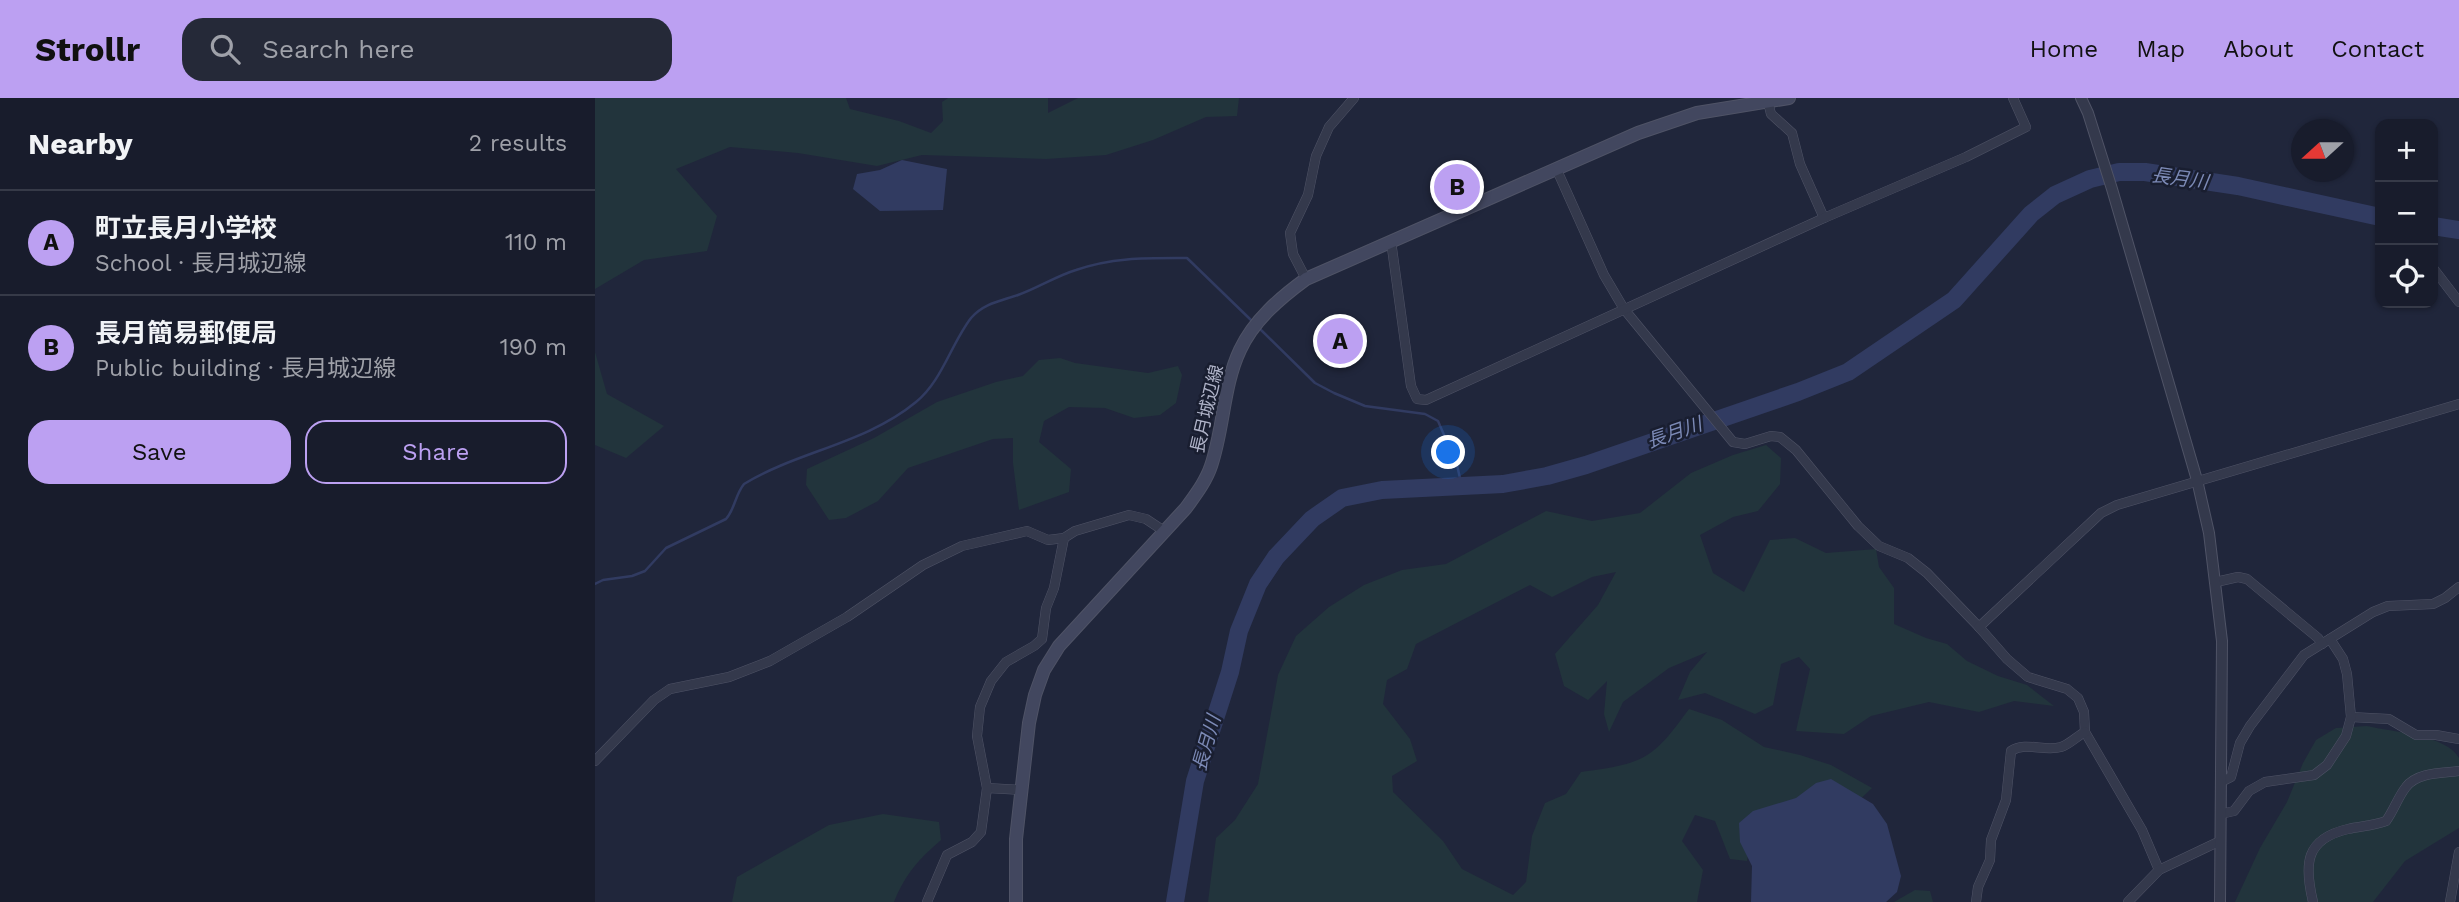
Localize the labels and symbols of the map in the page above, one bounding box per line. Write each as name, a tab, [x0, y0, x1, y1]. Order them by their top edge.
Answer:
north arrow	[2291, 119, 2354, 182]
pin: B	[1434, 161, 1480, 213]
water label: 長月川	[2150, 163, 2212, 194]
pin: A	[1317, 315, 1363, 367]
street label: 長月城辺線	[1186, 363, 1227, 455]
water label: 長月川	[1643, 412, 1707, 453]
your location	[1431, 435, 1465, 469]
water label: 長月川	[1188, 711, 1226, 774]

